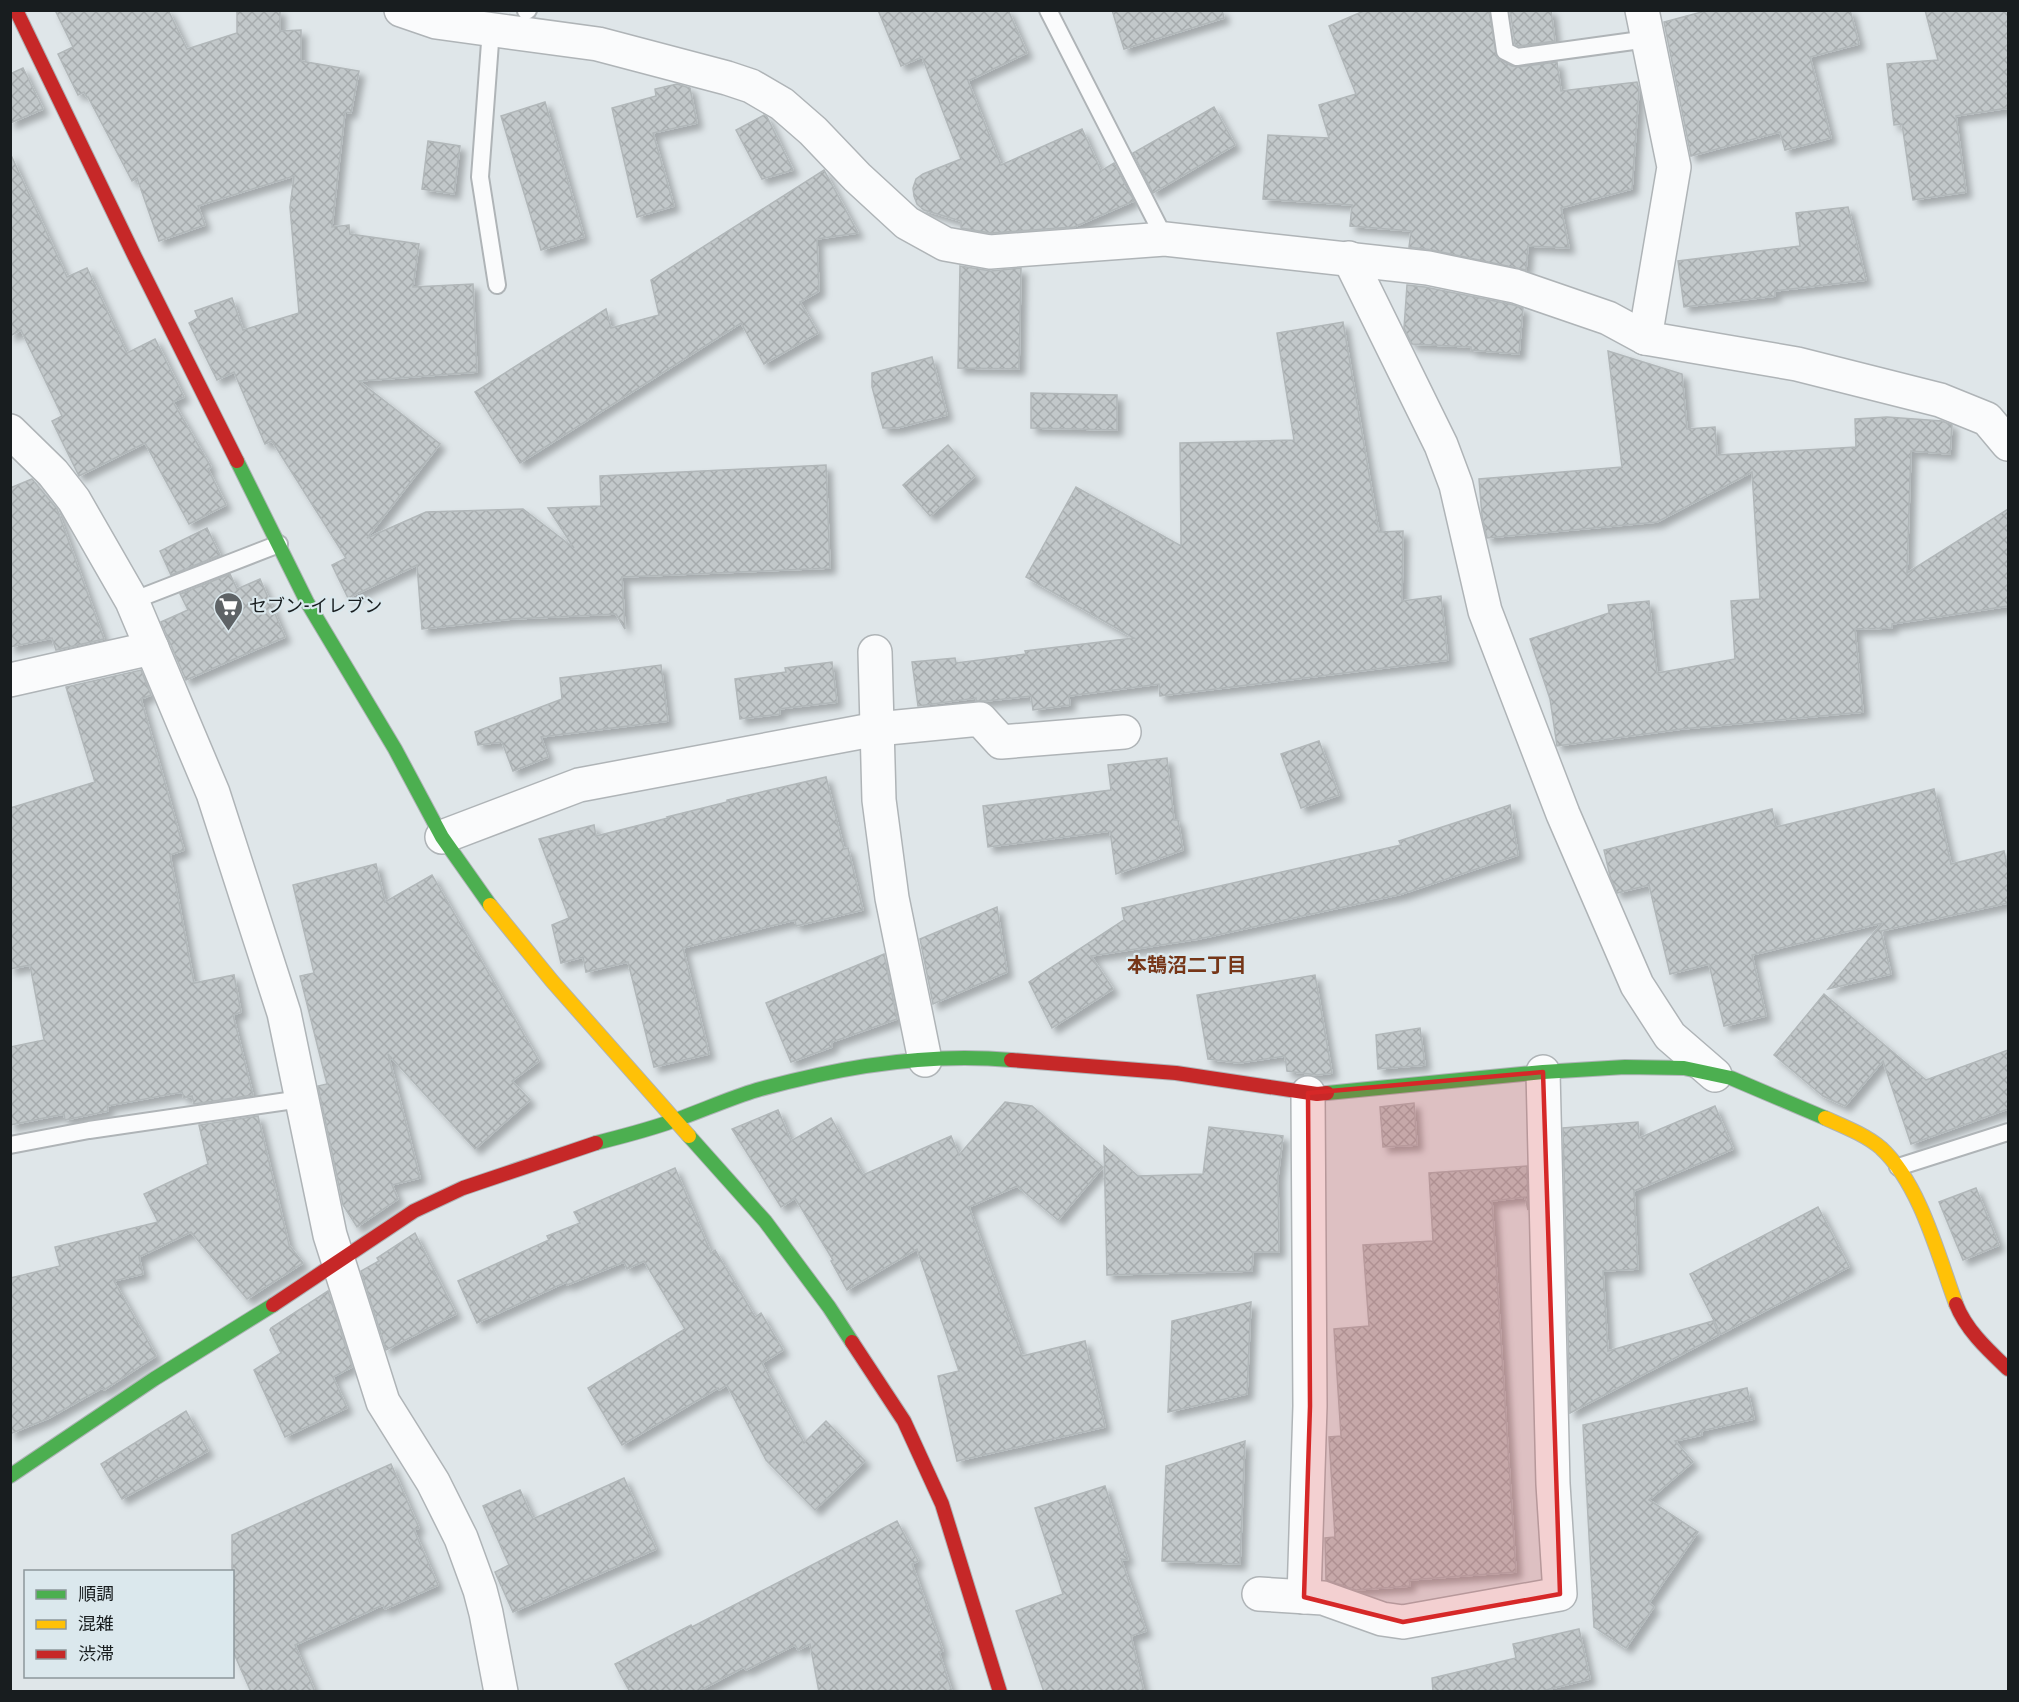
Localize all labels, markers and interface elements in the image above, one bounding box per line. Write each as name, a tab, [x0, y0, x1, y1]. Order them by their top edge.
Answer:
supermarket icon: セブン-イレブン	[212, 590, 244, 632]
place label: セブン-イレブン	[249, 596, 382, 619]
district label: 本鵠沼二丁目	[1127, 954, 1247, 980]
legend	[24, 1570, 234, 1678]
text: 順調	[78, 1584, 114, 1607]
text: 混雑	[78, 1614, 114, 1637]
text: 渋滞	[78, 1644, 114, 1667]

